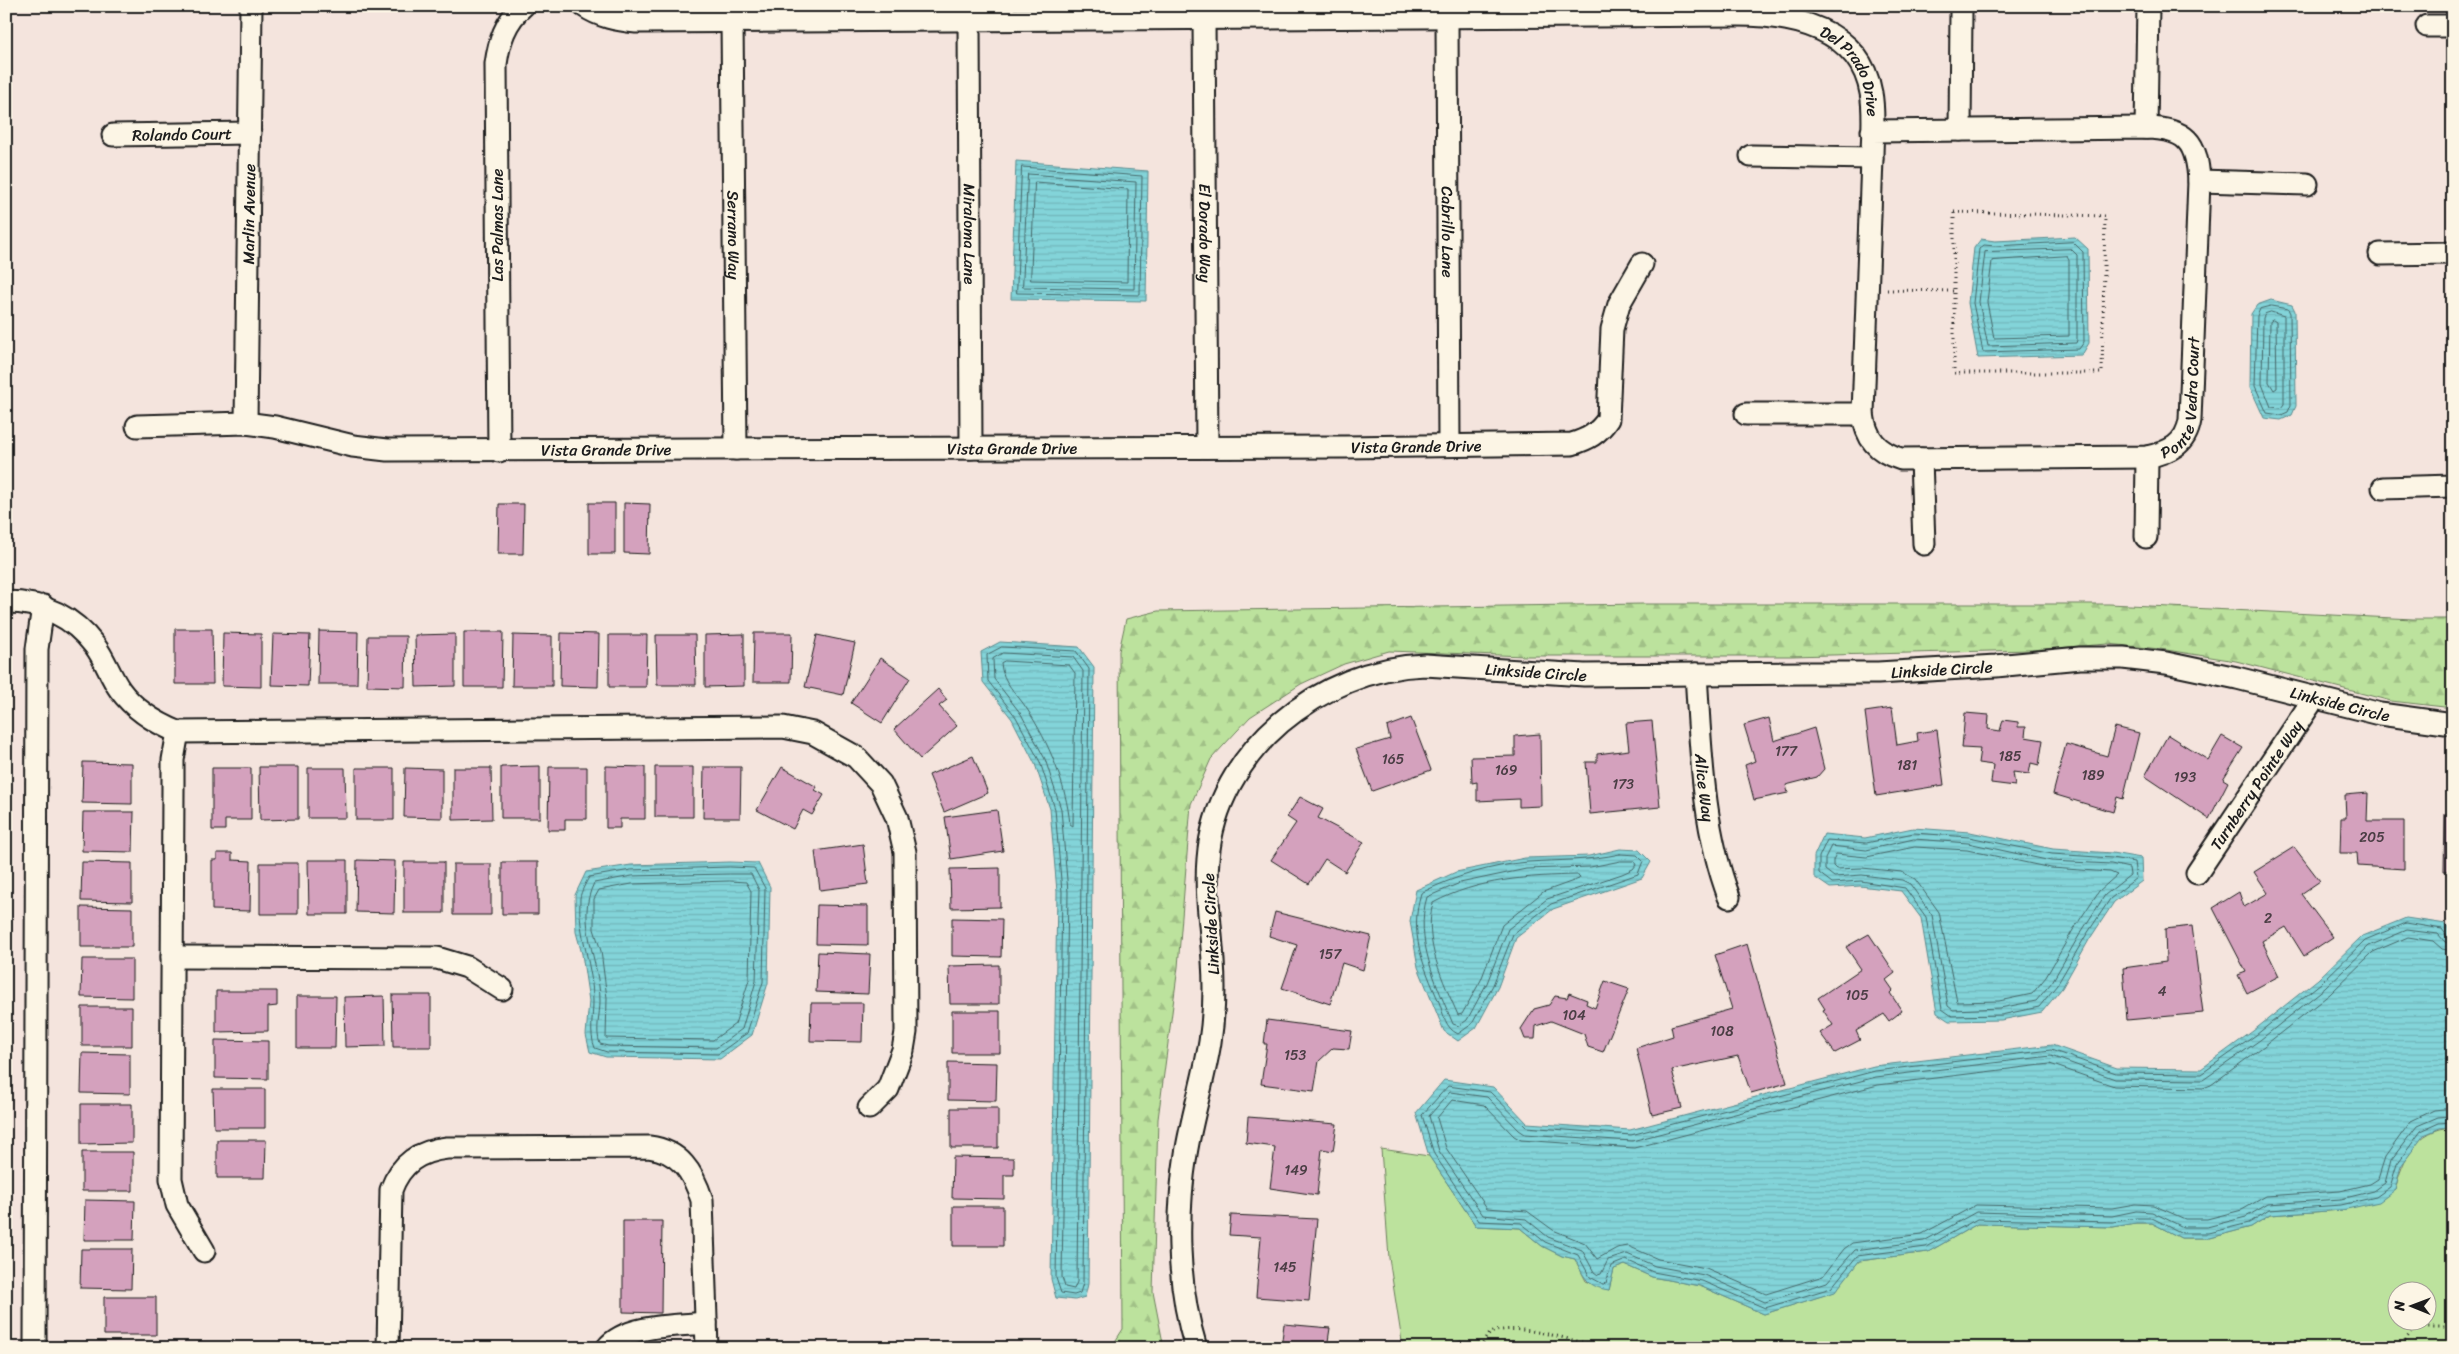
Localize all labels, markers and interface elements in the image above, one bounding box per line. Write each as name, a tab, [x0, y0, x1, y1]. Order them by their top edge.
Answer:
street label: Del Prado Drive	[1815, 17, 1888, 117]
street label: Rolando Court	[132, 119, 232, 149]
street label: Marlin Avenue	[233, 164, 264, 265]
street label: Las Palmas Lane	[483, 168, 512, 282]
street label: Miraloma Lane	[955, 183, 985, 285]
street label: El Dorado Way	[1191, 183, 1220, 283]
street label: Cabrillo Lane	[1433, 186, 1463, 278]
street label: Serrano Way	[719, 190, 749, 280]
street label: Ponte Vedra Court	[2156, 336, 2208, 467]
street label: Vista Grande Drive	[1351, 431, 1482, 461]
street label: Vista Grande Drive	[947, 433, 1078, 463]
street label: Vista Grande Drive	[541, 435, 672, 464]
street label: Linkside Circle	[1890, 652, 1994, 687]
street label: Linkside Circle	[1484, 654, 1588, 690]
street label: Linkside Circle	[2287, 677, 2392, 730]
street label: Turnberry Pointe Way	[2202, 713, 2311, 856]
house number: 177	[1775, 739, 1798, 764]
house number: 185	[1998, 744, 2022, 769]
house number: 165	[1382, 747, 1405, 772]
street label: Alice Way	[1687, 751, 1724, 825]
house number: 181	[1897, 753, 1917, 778]
house number: 169	[1495, 758, 1518, 783]
house number: 189	[2081, 763, 2105, 788]
house number: 193	[2174, 765, 2196, 790]
house number: 173	[1612, 772, 1634, 797]
house number: 205	[2359, 825, 2385, 850]
street label: Linkside Circle	[1194, 872, 1228, 976]
house number: 2	[2264, 906, 2272, 931]
house number: 157	[1319, 942, 1342, 967]
house number: 4	[2158, 979, 2167, 1004]
house number: 105	[1845, 983, 1869, 1008]
house number: 104	[1562, 1003, 1586, 1028]
house number: 108	[1710, 1019, 1734, 1044]
house number: 153	[1284, 1043, 1306, 1068]
house number: 149	[1284, 1158, 1308, 1183]
house number: 145	[1273, 1255, 1297, 1280]
north arrow	[2386, 1282, 2436, 1332]
text: N	[2387, 1300, 2412, 1312]

